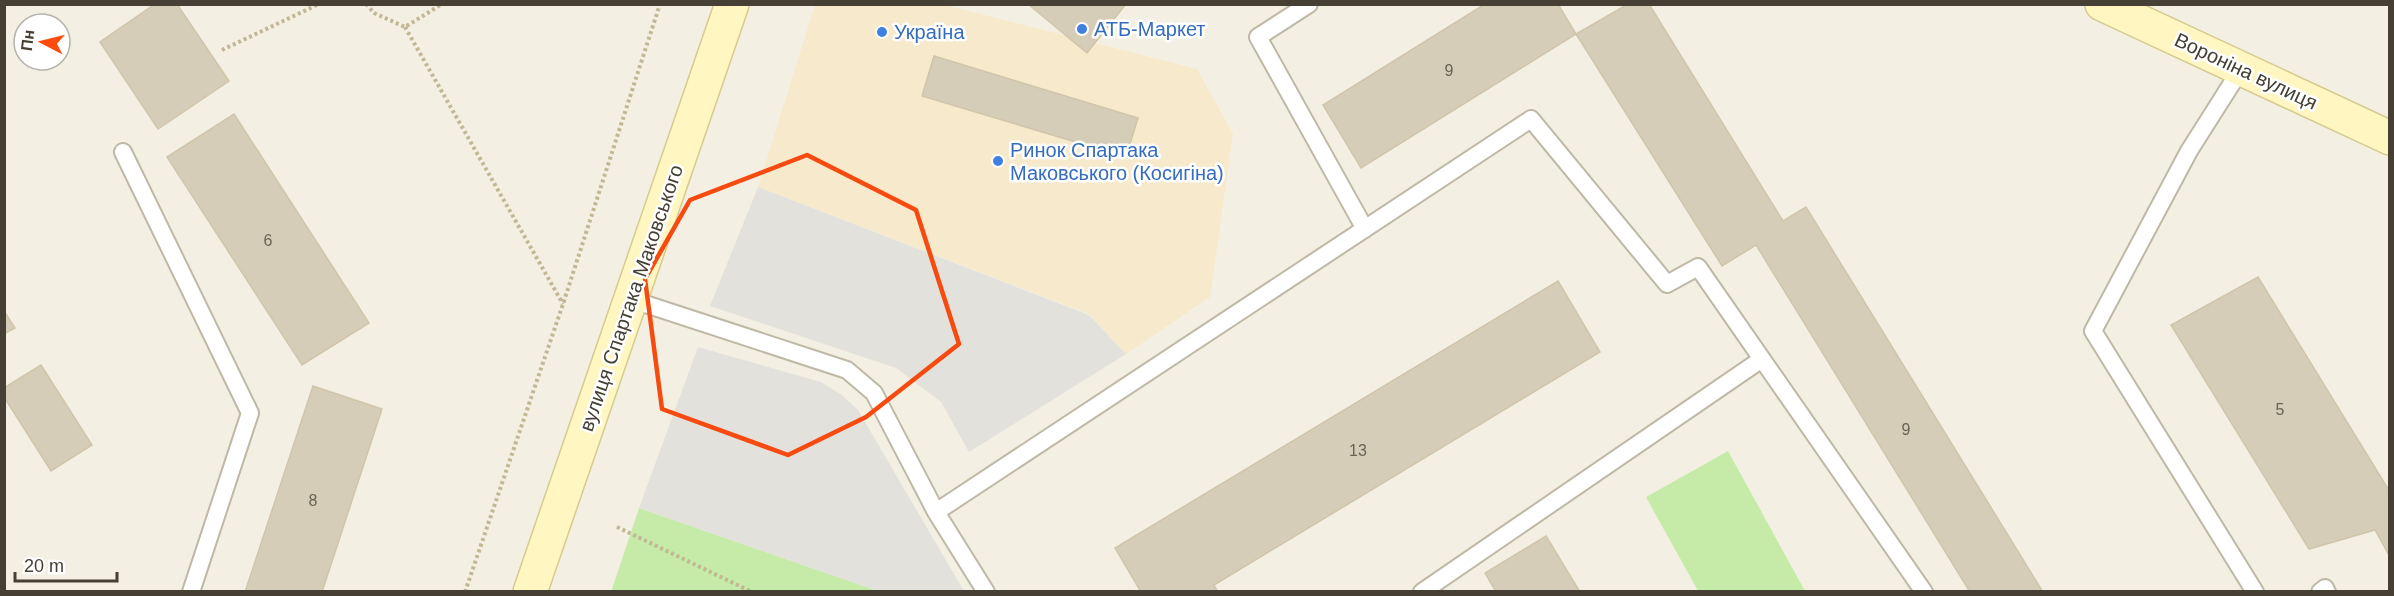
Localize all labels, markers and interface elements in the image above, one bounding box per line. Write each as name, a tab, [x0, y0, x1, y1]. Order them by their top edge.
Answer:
north arrow	[12, 12, 72, 72]
place label: АТБ-Маркет	[1094, 18, 1206, 40]
place label: Україна	[894, 21, 965, 43]
marker: АТБ-Маркет	[1075, 22, 1089, 36]
marker: Україна	[875, 25, 889, 39]
street label: Вороніна вулиця	[2171, 28, 2321, 114]
text: Пн	[18, 29, 37, 52]
house number: 9	[1445, 62, 1454, 79]
place label: Ринок Спартака Маковського (Косигіна)	[1010, 139, 1224, 184]
marker: Ринок Спартака Маковського (Косигіна)	[991, 154, 1005, 168]
street label: вулиця Спартака Маковського	[575, 162, 687, 434]
house number: 6	[264, 232, 273, 249]
house number: 5	[2276, 401, 2285, 418]
house number: 9	[1902, 421, 1911, 438]
house number: 13	[1349, 442, 1367, 459]
house number: 8	[309, 492, 318, 509]
scale bar	[15, 545, 117, 583]
text: 20 m	[24, 556, 64, 576]

